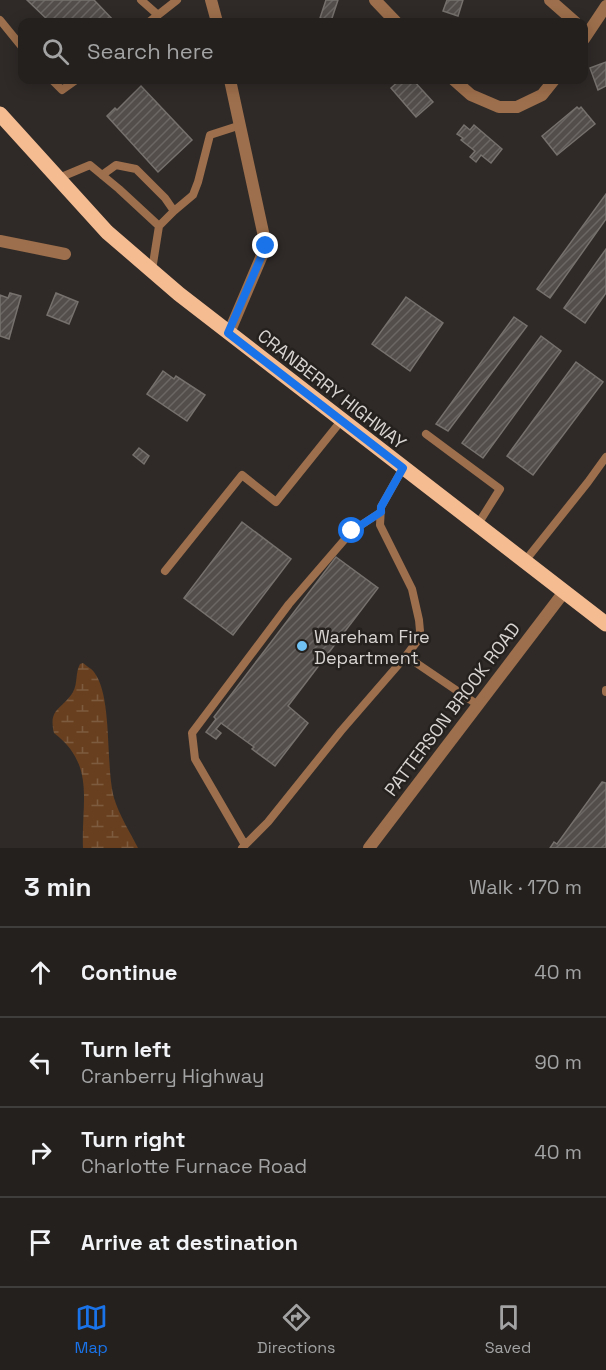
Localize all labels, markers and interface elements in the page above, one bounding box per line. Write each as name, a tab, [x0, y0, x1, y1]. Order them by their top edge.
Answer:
search box	[18, 18, 588, 84]
icon: search	[39, 35, 72, 68]
text: Search here	[87, 37, 214, 65]
route end	[252, 232, 278, 258]
street label: CRANBERRY HIGHWAY	[253, 324, 411, 454]
route start	[338, 517, 364, 543]
street label: PATTERSON BROOK ROAD	[379, 618, 525, 800]
place label: Wareham Fire Department	[314, 625, 430, 669]
marker: Wareham Fire Department	[295, 639, 309, 653]
text: 3 min	[24, 870, 92, 904]
text: Walk · 170 m	[469, 874, 582, 900]
icon: ahead	[24, 956, 57, 989]
text: Continue	[81, 958, 177, 986]
text: 40 m	[534, 959, 582, 985]
text: Turn left	[81, 1035, 171, 1063]
icon: left	[24, 1046, 57, 1079]
text: 90 m	[535, 1049, 582, 1075]
text: Cranberry Highway	[81, 1063, 264, 1089]
text: Turn right	[81, 1125, 186, 1153]
icon: right	[24, 1136, 57, 1169]
text: 40 m	[534, 1139, 582, 1165]
text: Charlotte Furnace Road	[81, 1153, 307, 1179]
icon: arrive	[24, 1226, 57, 1259]
text: Arrive at destination	[81, 1228, 298, 1256]
tab: Map	[75, 1301, 108, 1358]
tab: Directions	[257, 1301, 336, 1358]
tab: Saved	[485, 1301, 531, 1358]

